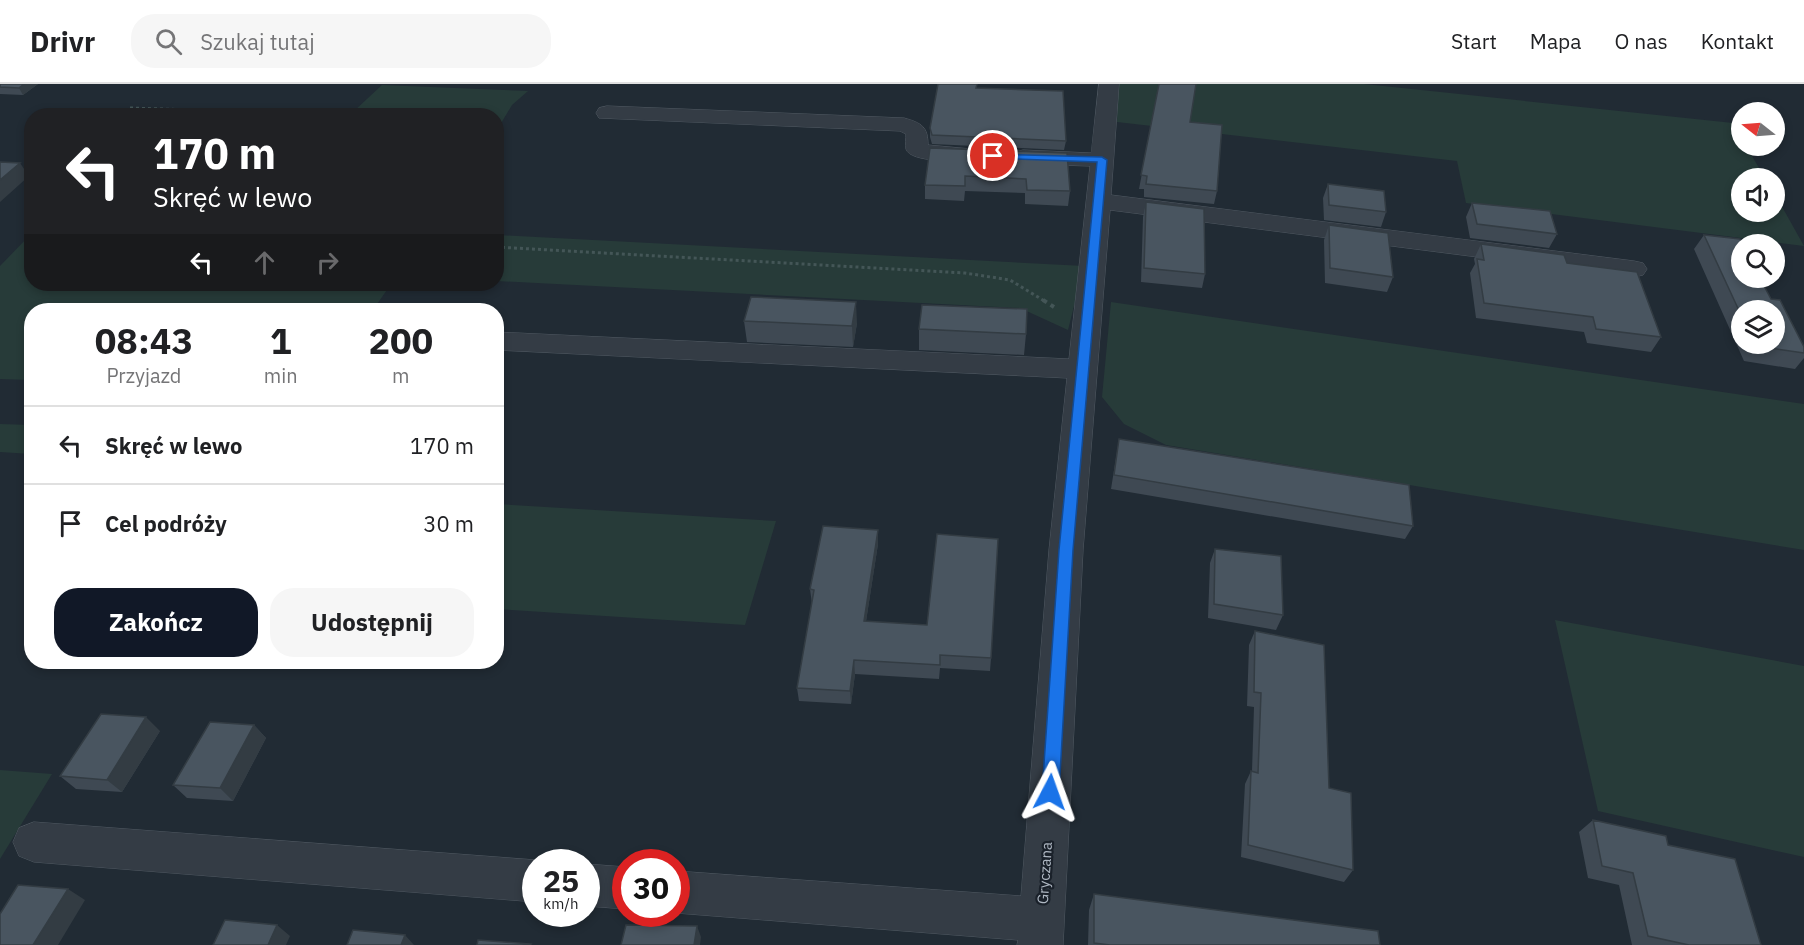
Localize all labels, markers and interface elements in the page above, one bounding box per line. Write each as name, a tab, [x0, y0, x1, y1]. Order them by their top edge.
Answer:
search box	[131, 14, 551, 68]
text: Drivr	[30, 23, 95, 60]
icon: search	[152, 25, 185, 58]
text: Szukaj tutaj	[200, 27, 315, 56]
text: Start	[1451, 27, 1497, 55]
text: Mapa	[1530, 27, 1582, 55]
text: O nas	[1615, 27, 1668, 55]
text: Kontakt	[1701, 27, 1774, 55]
north arrow	[1731, 102, 1785, 156]
map controls	[1731, 102, 1785, 354]
text: 170 m	[153, 126, 276, 181]
pin	[967, 130, 1018, 181]
icon: left	[54, 132, 132, 210]
icon: arrive	[976, 139, 1009, 172]
button: sound	[1731, 168, 1785, 222]
text: Skręć w lewo	[153, 179, 312, 214]
button: search	[1731, 234, 1785, 288]
icon: left	[185, 246, 218, 279]
icon: ahead	[248, 246, 281, 279]
icon: right	[311, 246, 344, 279]
button: layers	[1731, 300, 1785, 354]
text: 08:43	[95, 317, 193, 364]
text: 1	[270, 317, 292, 364]
text: 200	[368, 317, 433, 364]
text: Przyjazd	[106, 362, 181, 389]
text: min	[264, 362, 298, 389]
text: m	[392, 362, 410, 389]
icon: left	[54, 429, 87, 462]
text: Skręć w lewo	[105, 431, 242, 460]
text: 170 m	[410, 431, 474, 460]
icon: arrive	[54, 507, 87, 540]
text: Cel podróży	[105, 509, 227, 538]
text: 30 m	[423, 509, 474, 538]
button: Zakończ	[54, 588, 258, 657]
button: Udostępnij	[270, 588, 474, 657]
position arrow	[1018, 760, 1082, 824]
street label: Gryczana	[1033, 841, 1056, 905]
speed limit sign: 30	[612, 849, 690, 927]
text: 25	[543, 861, 579, 900]
text: km/h	[543, 894, 579, 913]

